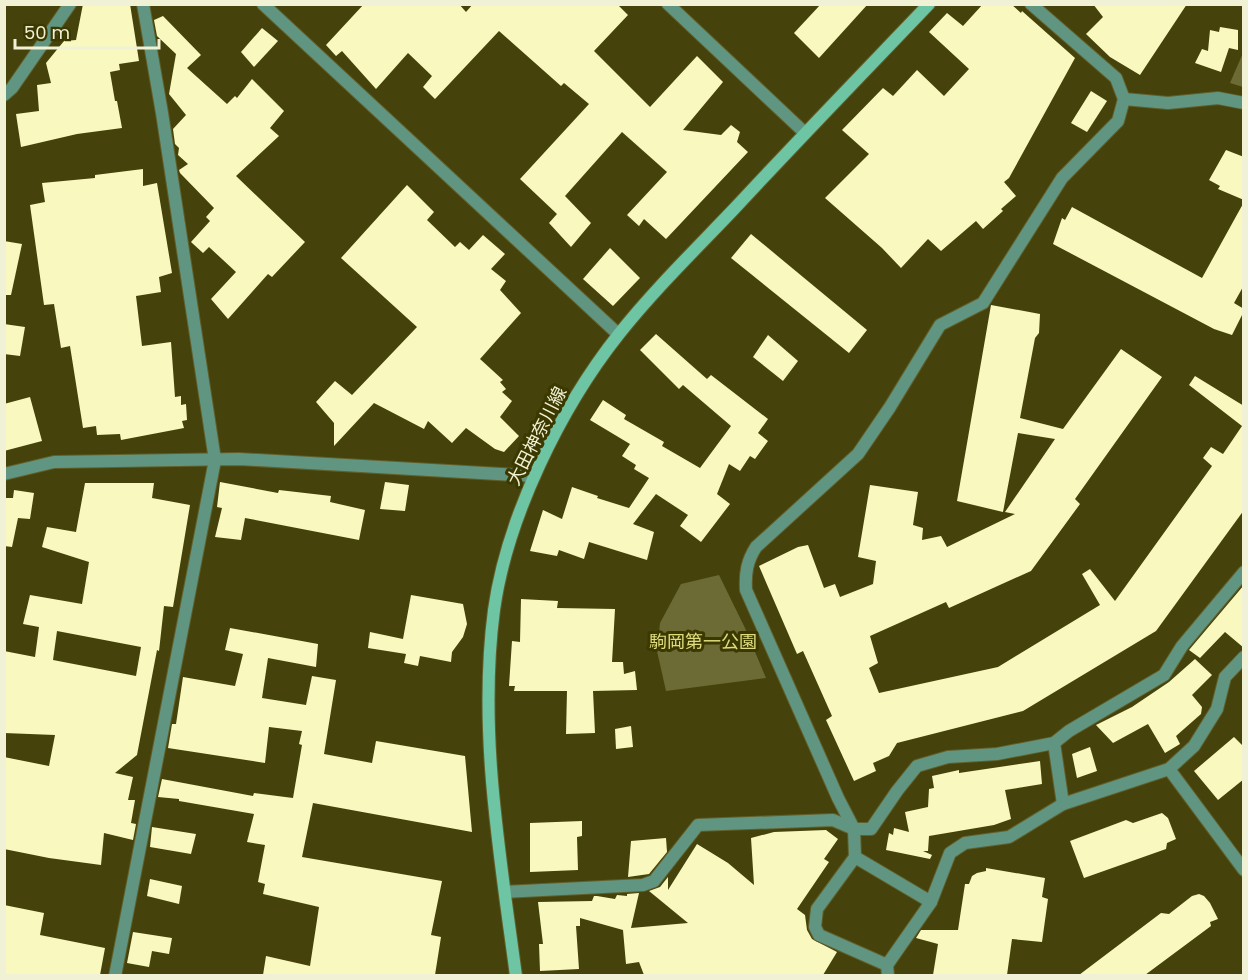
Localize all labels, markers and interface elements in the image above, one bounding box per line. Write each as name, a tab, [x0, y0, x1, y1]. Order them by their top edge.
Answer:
scale bar	[15, 12, 159, 50]
text: 50 m	[24, 20, 70, 45]
street label: 大田神奈川線	[501, 382, 572, 490]
park label: 駒岡第一公園	[649, 629, 757, 654]

